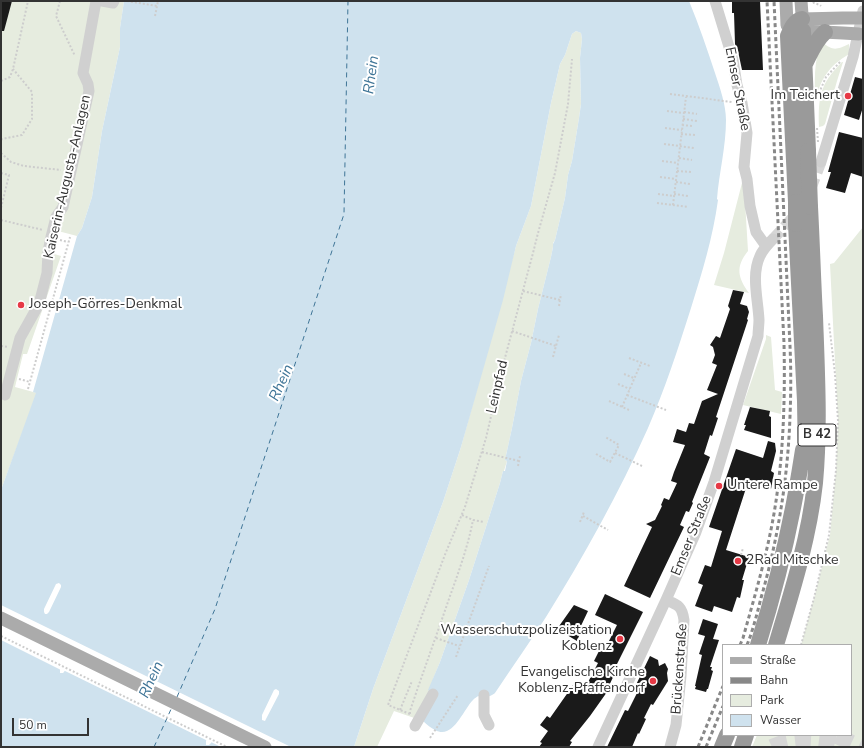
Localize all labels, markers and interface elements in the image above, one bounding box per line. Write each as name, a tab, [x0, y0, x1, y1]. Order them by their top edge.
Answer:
street label: Emser Straße	[721, 46, 753, 132]
water label: Rhein	[360, 55, 384, 95]
place label: Im Teichert	[771, 88, 840, 104]
marker: Im Teichert	[843, 91, 853, 101]
street label: Kaiserin-Augusta-Anlagen	[41, 93, 95, 261]
place label: Joseph-Görres-Denkmal	[29, 297, 182, 313]
marker: Joseph-Görres-Denkmal	[16, 300, 26, 310]
street label: Leinpfad	[484, 359, 512, 415]
water label: Rhein	[266, 362, 298, 404]
road number: B 42	[798, 424, 836, 446]
place label: Untere Rampe	[727, 478, 818, 494]
marker: Untere Rampe	[714, 481, 724, 491]
street label: Emser Straße	[668, 494, 716, 578]
place label: 2Rad Mitschke	[746, 553, 838, 569]
marker: 2Rad Mitschke	[733, 556, 743, 566]
place label: Wasserschutzpolizeistation Koblenz	[440, 623, 612, 656]
street label: Brückenstraße	[668, 623, 692, 715]
marker: Wasserschutzpolizeistation Koblenz	[615, 634, 625, 644]
legend	[722, 644, 852, 736]
text: Straße	[760, 652, 796, 668]
water label: Rhein	[136, 659, 168, 701]
place label: Evangelische Kirche Koblenz-Pfaffendorf	[518, 665, 645, 698]
text: Bahn	[760, 672, 788, 688]
marker: Evangelische Kirche Koblenz-Pfaffendorf	[648, 676, 658, 686]
text: Park	[760, 692, 784, 708]
scale bar	[14, 710, 91, 736]
text: Wasser	[760, 712, 801, 728]
text: 50 m	[19, 717, 47, 733]

